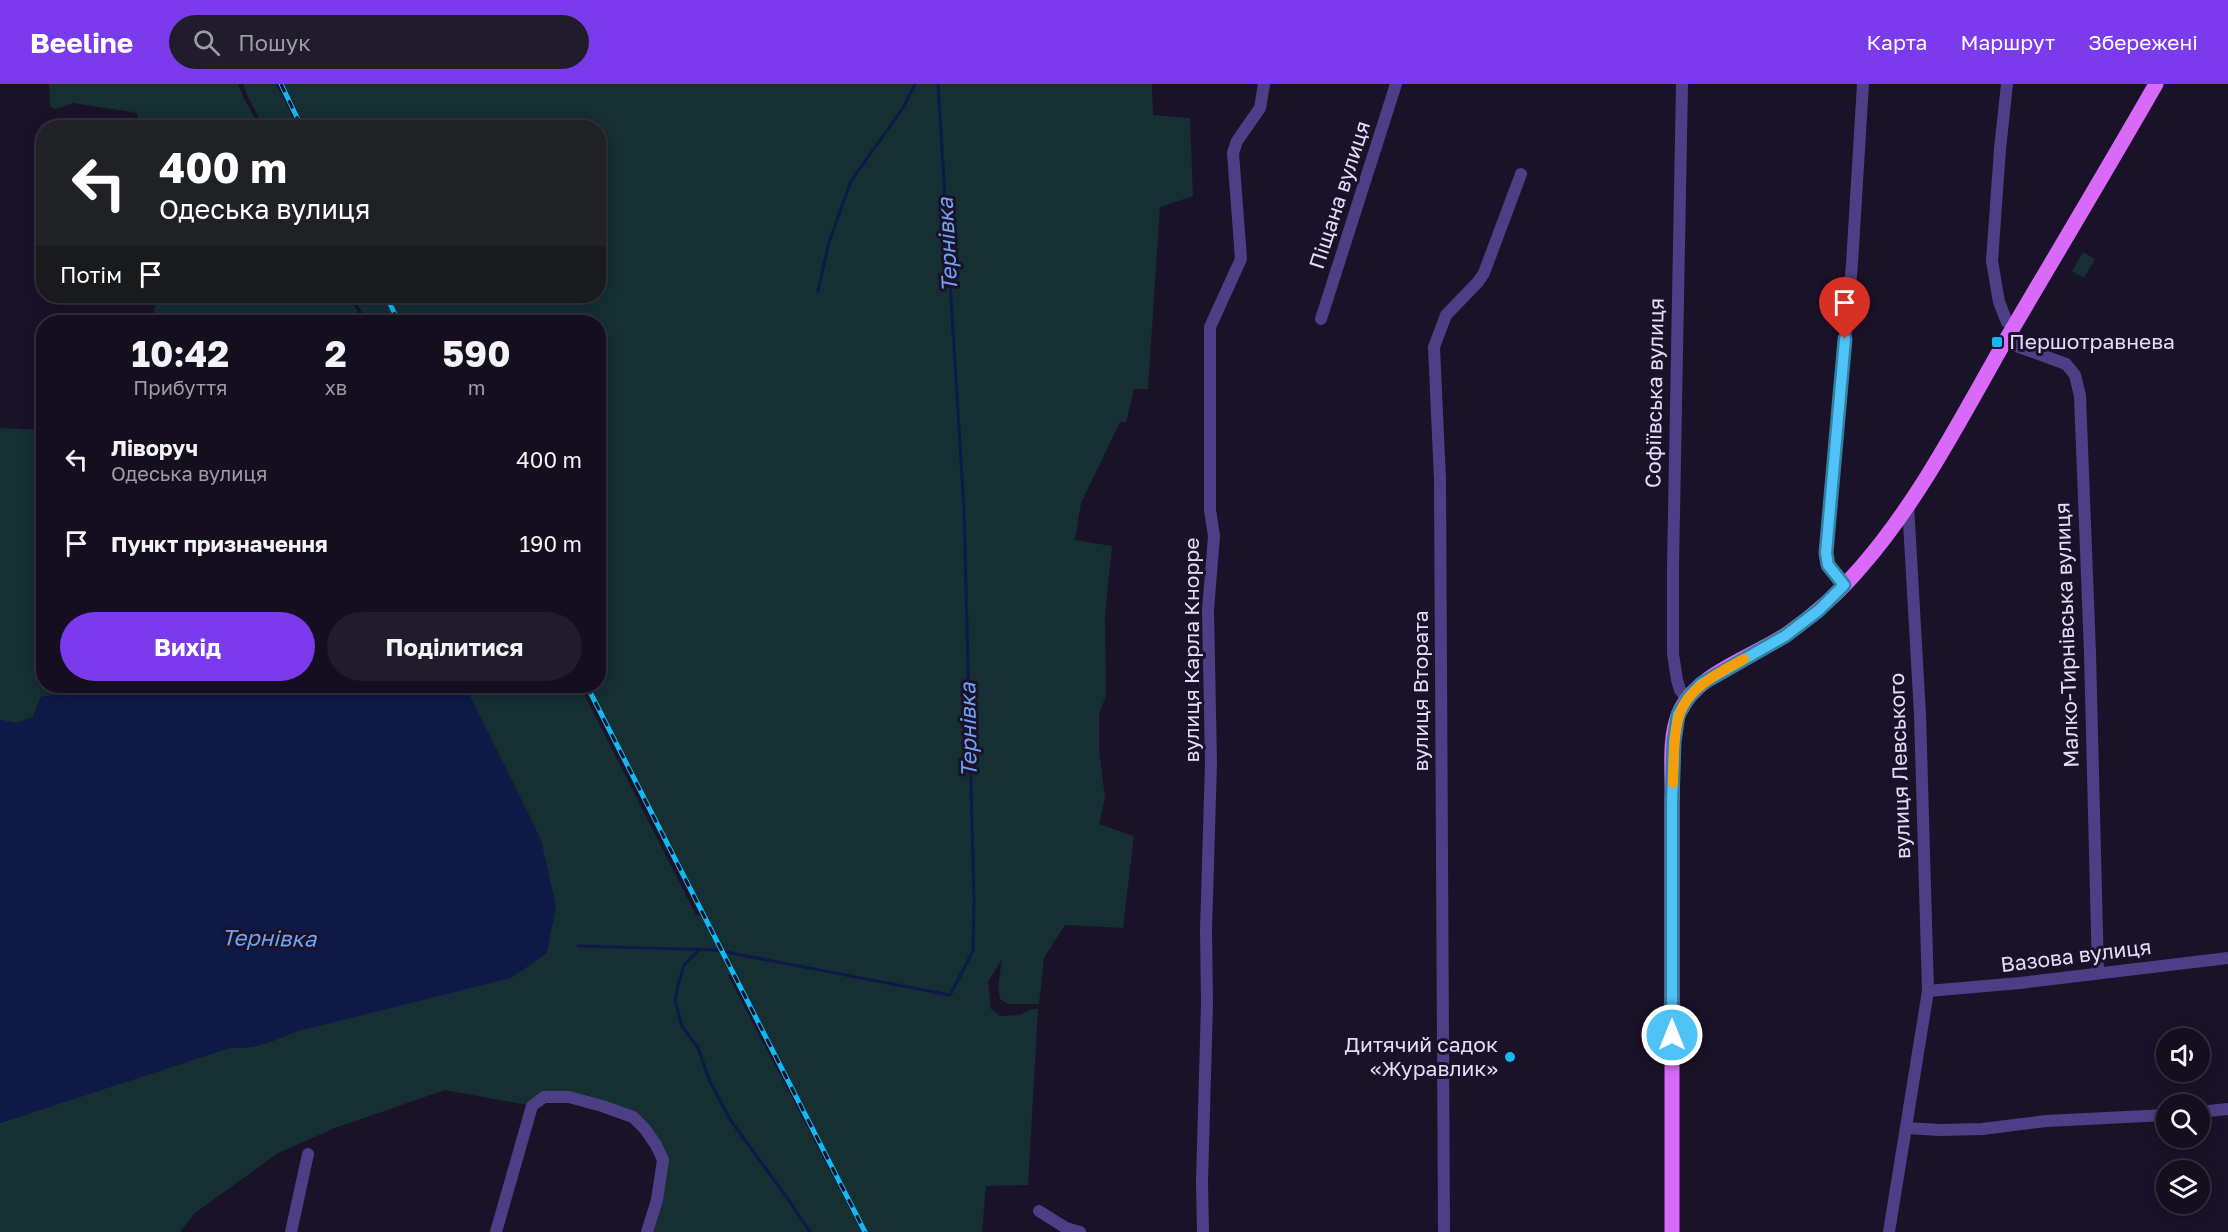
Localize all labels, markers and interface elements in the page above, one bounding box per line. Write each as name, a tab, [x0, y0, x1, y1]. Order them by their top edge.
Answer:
search box	[169, 15, 589, 69]
text: Beeline	[30, 26, 133, 59]
icon: search	[190, 26, 223, 59]
text: Пошук	[238, 29, 311, 56]
text: Карта	[1867, 29, 1927, 55]
text: Маршрут	[1960, 29, 2055, 55]
text: Збережені	[2088, 29, 2198, 55]
street label: Піщана вулиця	[1303, 117, 1375, 272]
text: 400 m	[159, 142, 287, 192]
icon: left	[60, 144, 138, 222]
text: Одеська вулиця	[159, 193, 370, 225]
water label: Тернівка	[930, 196, 962, 293]
icon: arrive	[134, 258, 167, 291]
text: Потім	[60, 261, 122, 288]
pin	[1819, 277, 1870, 339]
icon: arrive	[1828, 286, 1861, 319]
street label: Софіївська вулиця	[1639, 298, 1669, 488]
place label: Першотравнева	[2009, 328, 2175, 354]
text: 10:42	[131, 332, 229, 375]
text: 2	[325, 332, 347, 375]
text: 590	[442, 332, 511, 375]
marker: Першотравнева	[1990, 335, 2004, 349]
text: Прибуття	[133, 375, 227, 399]
text: хв	[325, 375, 347, 399]
text: m	[468, 375, 485, 399]
text: Ліворуч	[111, 434, 198, 461]
icon: left	[60, 443, 93, 476]
text: 400 m	[516, 446, 582, 473]
text: Одеська вулиця	[111, 461, 268, 485]
street label: Малко-Тирнівська вулиця	[2048, 502, 2084, 768]
icon: arrive	[60, 527, 93, 560]
text: Пункт призначення	[111, 530, 328, 557]
text: 190 m	[519, 530, 582, 557]
street label: вулиця Карла Кнорре	[1178, 538, 1204, 762]
street label: вулиця Втората	[1407, 610, 1433, 772]
button: Вихід	[60, 612, 315, 681]
button: Поділитися	[327, 612, 582, 681]
street label: вулиця Левського	[1883, 673, 1915, 860]
water label: Тернівка	[953, 681, 982, 778]
water label: Тернівка	[221, 923, 318, 952]
street label: Вазова вулиця	[1999, 933, 2153, 977]
position arrow	[1640, 1003, 1704, 1067]
map controls	[2156, 1028, 2210, 1214]
button: sound	[2156, 1028, 2210, 1082]
place label: Дитячий садок «Журавлик»	[1345, 1031, 1498, 1081]
marker: Дитячий садок «Журавлик»	[1503, 1050, 1517, 1064]
button: search	[2156, 1094, 2210, 1148]
button: layers	[2156, 1160, 2210, 1214]

